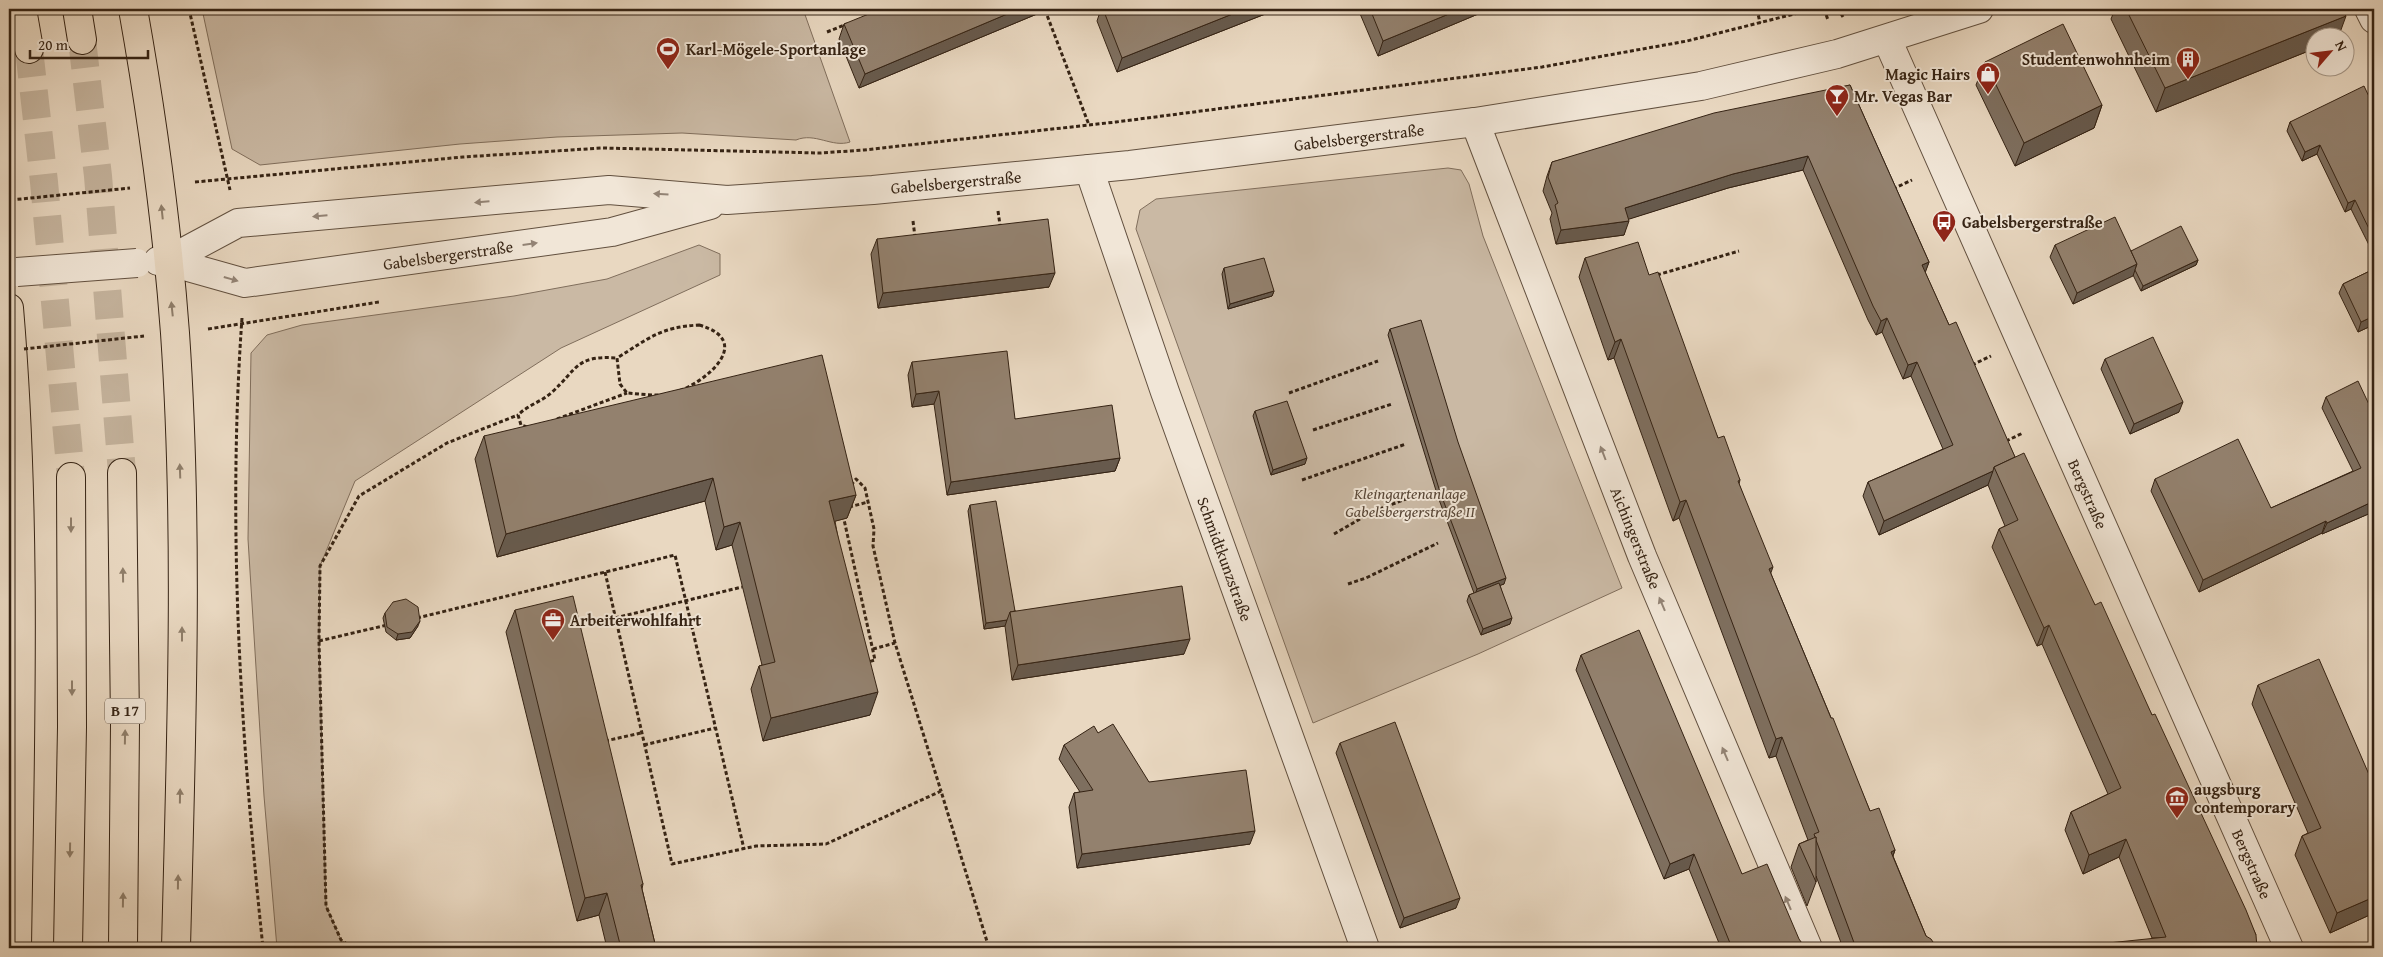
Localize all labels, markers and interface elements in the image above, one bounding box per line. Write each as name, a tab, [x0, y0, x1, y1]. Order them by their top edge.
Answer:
scale bar	[30, 28, 148, 60]
north arrow	[2306, 28, 2356, 78]
text: 20 m	[38, 34, 69, 55]
sports icon: Karl-Mögele-Sportanlage	[655, 36, 681, 70]
place label: Karl-Mögele-Sportanlage	[686, 37, 866, 61]
text: N	[2330, 37, 2353, 55]
building icon: Studentenwohnheim	[2175, 46, 2201, 80]
place label: Studentenwohnheim	[2022, 47, 2170, 71]
shop icon: Magic Hairs	[1975, 61, 2001, 95]
place label: Magic Hairs	[1885, 62, 1970, 86]
bar icon: Mr. Vegas Bar	[1824, 83, 1850, 117]
place label: Mr. Vegas Bar	[1854, 84, 1953, 108]
street label: Gabelsbergerstraße	[1293, 117, 1425, 157]
street label: Gabelsbergerstraße	[890, 164, 1022, 200]
one-way arrow	[653, 190, 669, 198]
one-way arrow	[473, 198, 489, 206]
one-way arrow	[158, 204, 166, 220]
bus stop icon: Gabelsbergerstraße	[1931, 209, 1957, 243]
place label: Gabelsbergerstraße	[1962, 210, 2103, 234]
one-way arrow	[311, 213, 327, 221]
street label: Gabelsbergerstraße	[381, 234, 515, 276]
one-way arrow	[523, 239, 539, 247]
one-way arrow	[223, 275, 239, 283]
one-way arrow	[168, 301, 176, 317]
one-way arrow	[1599, 445, 1607, 460]
street label: Bergstraße	[2062, 455, 2114, 533]
one-way arrow	[176, 463, 184, 479]
park label: Kleingartenanlage Gabelsbergerstraße II	[1345, 481, 1475, 523]
street label: Aichingerstraße	[1605, 483, 1667, 593]
street label: Schmidtkunzstraße	[1191, 493, 1259, 625]
one-way arrow	[67, 518, 75, 534]
one-way arrow	[119, 566, 127, 582]
one-way arrow	[1658, 597, 1666, 611]
office icon: Arbeiterwohlfahrt	[540, 607, 566, 641]
place label: Arbeiterwohlfahrt	[570, 608, 701, 632]
one-way arrow	[178, 626, 186, 642]
one-way arrow	[68, 680, 76, 696]
road number: B 17	[105, 698, 145, 724]
one-way arrow	[121, 729, 129, 745]
one-way arrow	[1721, 747, 1729, 761]
place label: augsburg contemporary	[2194, 777, 2296, 819]
museum icon: augsburg contemporary	[2164, 785, 2190, 819]
one-way arrow	[176, 788, 184, 804]
street label: Bergstraße	[2226, 825, 2278, 903]
one-way arrow	[66, 843, 74, 859]
one-way arrow	[174, 874, 182, 890]
one-way arrow	[120, 891, 128, 907]
one-way arrow	[1784, 896, 1792, 910]

